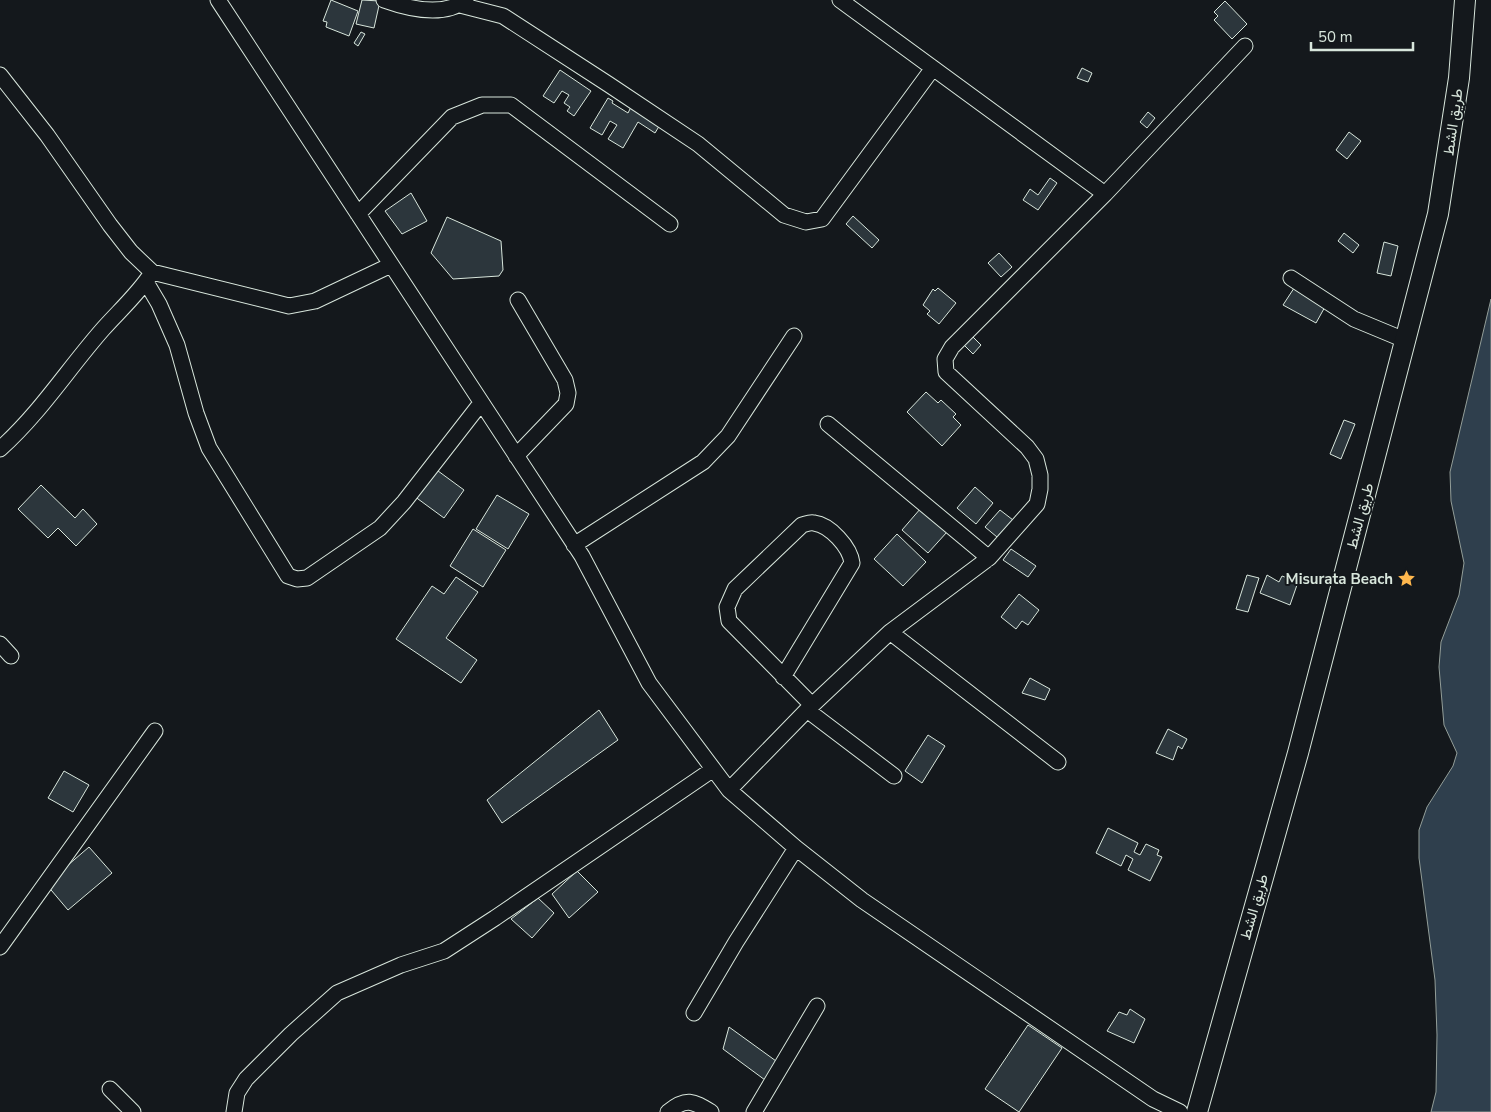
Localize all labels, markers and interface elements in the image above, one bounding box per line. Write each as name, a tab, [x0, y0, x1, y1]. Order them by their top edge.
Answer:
scale bar	[1311, 20, 1414, 52]
text: 50 m	[1318, 27, 1353, 47]
street label: طريق الشط	[1438, 87, 1468, 157]
street label: طريق الشط	[1342, 481, 1378, 551]
place label: Misurata Beach	[1286, 569, 1393, 589]
place icon: Misurata Beach	[1397, 569, 1417, 589]
street label: طريق الشط	[1235, 872, 1273, 942]

